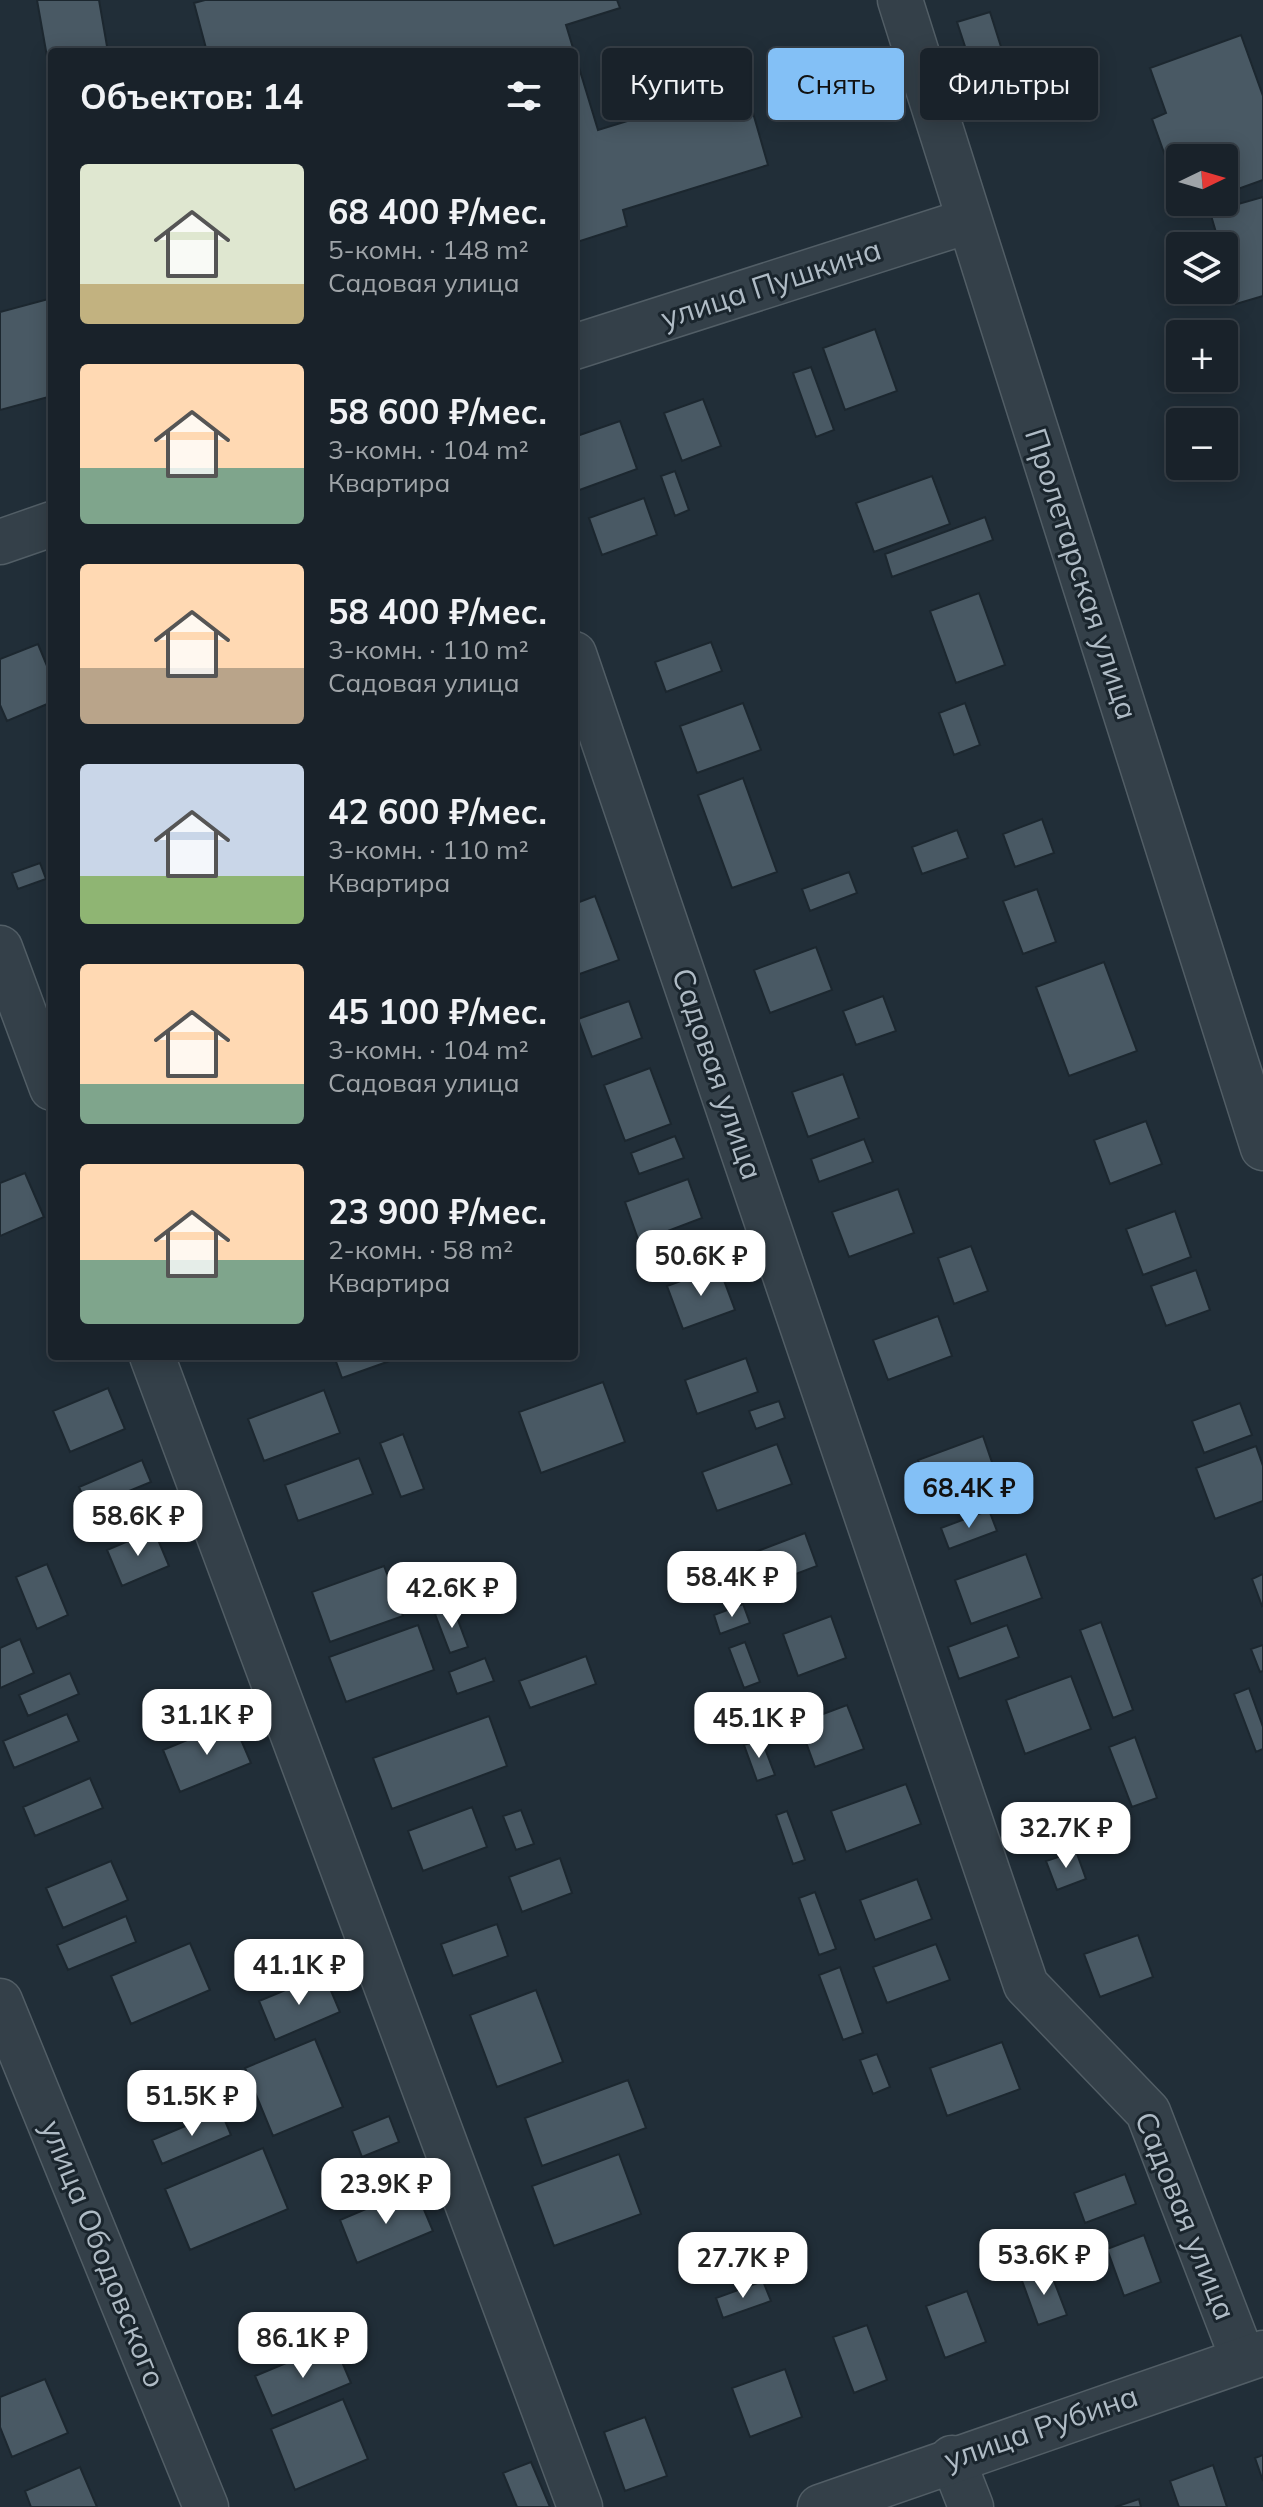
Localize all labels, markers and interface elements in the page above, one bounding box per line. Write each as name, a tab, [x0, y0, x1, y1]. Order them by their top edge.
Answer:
chip: Купить	[602, 48, 752, 120]
chip: Снять	[768, 48, 904, 120]
chip: Фильтры	[920, 48, 1098, 120]
icon: filters	[502, 74, 546, 118]
text: Объектов: 14	[80, 75, 303, 118]
north arrow	[1166, 144, 1238, 216]
map controls	[1166, 144, 1238, 480]
text: 68 400 ₽/мес.	[328, 190, 547, 233]
icon: home	[144, 196, 240, 292]
street label: улица Пушкина	[656, 230, 886, 337]
button: layers	[1166, 232, 1238, 304]
text: 5-комн. · 148 m²	[328, 233, 529, 266]
text: Садовая улица	[328, 266, 520, 299]
button: +	[1166, 320, 1238, 392]
text: 58 600 ₽/мес.	[328, 390, 547, 433]
icon: home	[144, 396, 240, 492]
button: −	[1166, 408, 1238, 480]
street label: Пролетарская улица	[1017, 423, 1147, 724]
text: 3-комн. · 104 m²	[328, 433, 529, 466]
text: Квартира	[328, 466, 450, 499]
text: 58 400 ₽/мес.	[328, 590, 547, 633]
icon: home	[144, 596, 240, 692]
text: 3-комн. · 110 m²	[328, 633, 529, 666]
text: Садовая улица	[328, 666, 520, 699]
text: 42 600 ₽/мес.	[328, 790, 547, 833]
icon: home	[144, 796, 240, 892]
text: 3-комн. · 110 m²	[328, 833, 529, 866]
text: Квартира	[328, 866, 450, 899]
street label: Садовая улица	[664, 963, 772, 1184]
text: 45 100 ₽/мес.	[328, 990, 547, 1033]
icon: home	[144, 996, 240, 1092]
text: 3-комн. · 104 m²	[328, 1033, 529, 1066]
text: Садовая улица	[328, 1066, 520, 1099]
text: 23 900 ₽/мес.	[328, 1190, 547, 1233]
icon: home	[144, 1196, 240, 1292]
pin: 50.6K ₽	[627, 1230, 775, 1298]
text: 2-комн. · 58 m²	[328, 1233, 513, 1266]
text: 50.6K ₽	[654, 1239, 748, 1272]
text: Квартира	[328, 1266, 450, 1299]
pin: 68.4K ₽	[895, 1462, 1043, 1530]
text: 68.4K ₽	[922, 1471, 1016, 1504]
pin: 58.6K ₽	[64, 1490, 212, 1558]
text: 58.6K ₽	[91, 1499, 185, 1532]
pin: 58.4K ₽	[658, 1551, 806, 1619]
text: 58.4K ₽	[685, 1560, 779, 1593]
pin: 42.6K ₽	[378, 1562, 526, 1630]
text: 42.6K ₽	[405, 1571, 499, 1604]
pin: 31.1K ₽	[133, 1689, 281, 1757]
pin: 45.1K ₽	[685, 1692, 833, 1760]
text: 31.1K ₽	[160, 1698, 254, 1731]
text: 45.1K ₽	[712, 1701, 806, 1734]
pin: 32.7K ₽	[992, 1802, 1140, 1870]
text: 32.7K ₽	[1019, 1811, 1113, 1844]
pin: 41.1K ₽	[225, 1939, 373, 2007]
text: 41.1K ₽	[252, 1948, 346, 1981]
pin: 51.5K ₽	[118, 2070, 266, 2138]
text: 51.5K ₽	[145, 2079, 239, 2112]
street label: Садовая улица	[1127, 2106, 1245, 2325]
street label: улица Ободовского	[33, 2114, 175, 2393]
pin: 23.9K ₽	[312, 2158, 460, 2226]
text: 23.9K ₽	[339, 2167, 433, 2200]
pin: 53.6K ₽	[970, 2229, 1118, 2297]
pin: 27.7K ₽	[669, 2232, 817, 2300]
text: 53.6K ₽	[997, 2238, 1091, 2271]
text: 27.7K ₽	[696, 2241, 790, 2274]
pin: 86.1K ₽	[229, 2312, 377, 2380]
text: 86.1K ₽	[256, 2321, 350, 2354]
street label: улица Рубина	[939, 2376, 1143, 2478]

